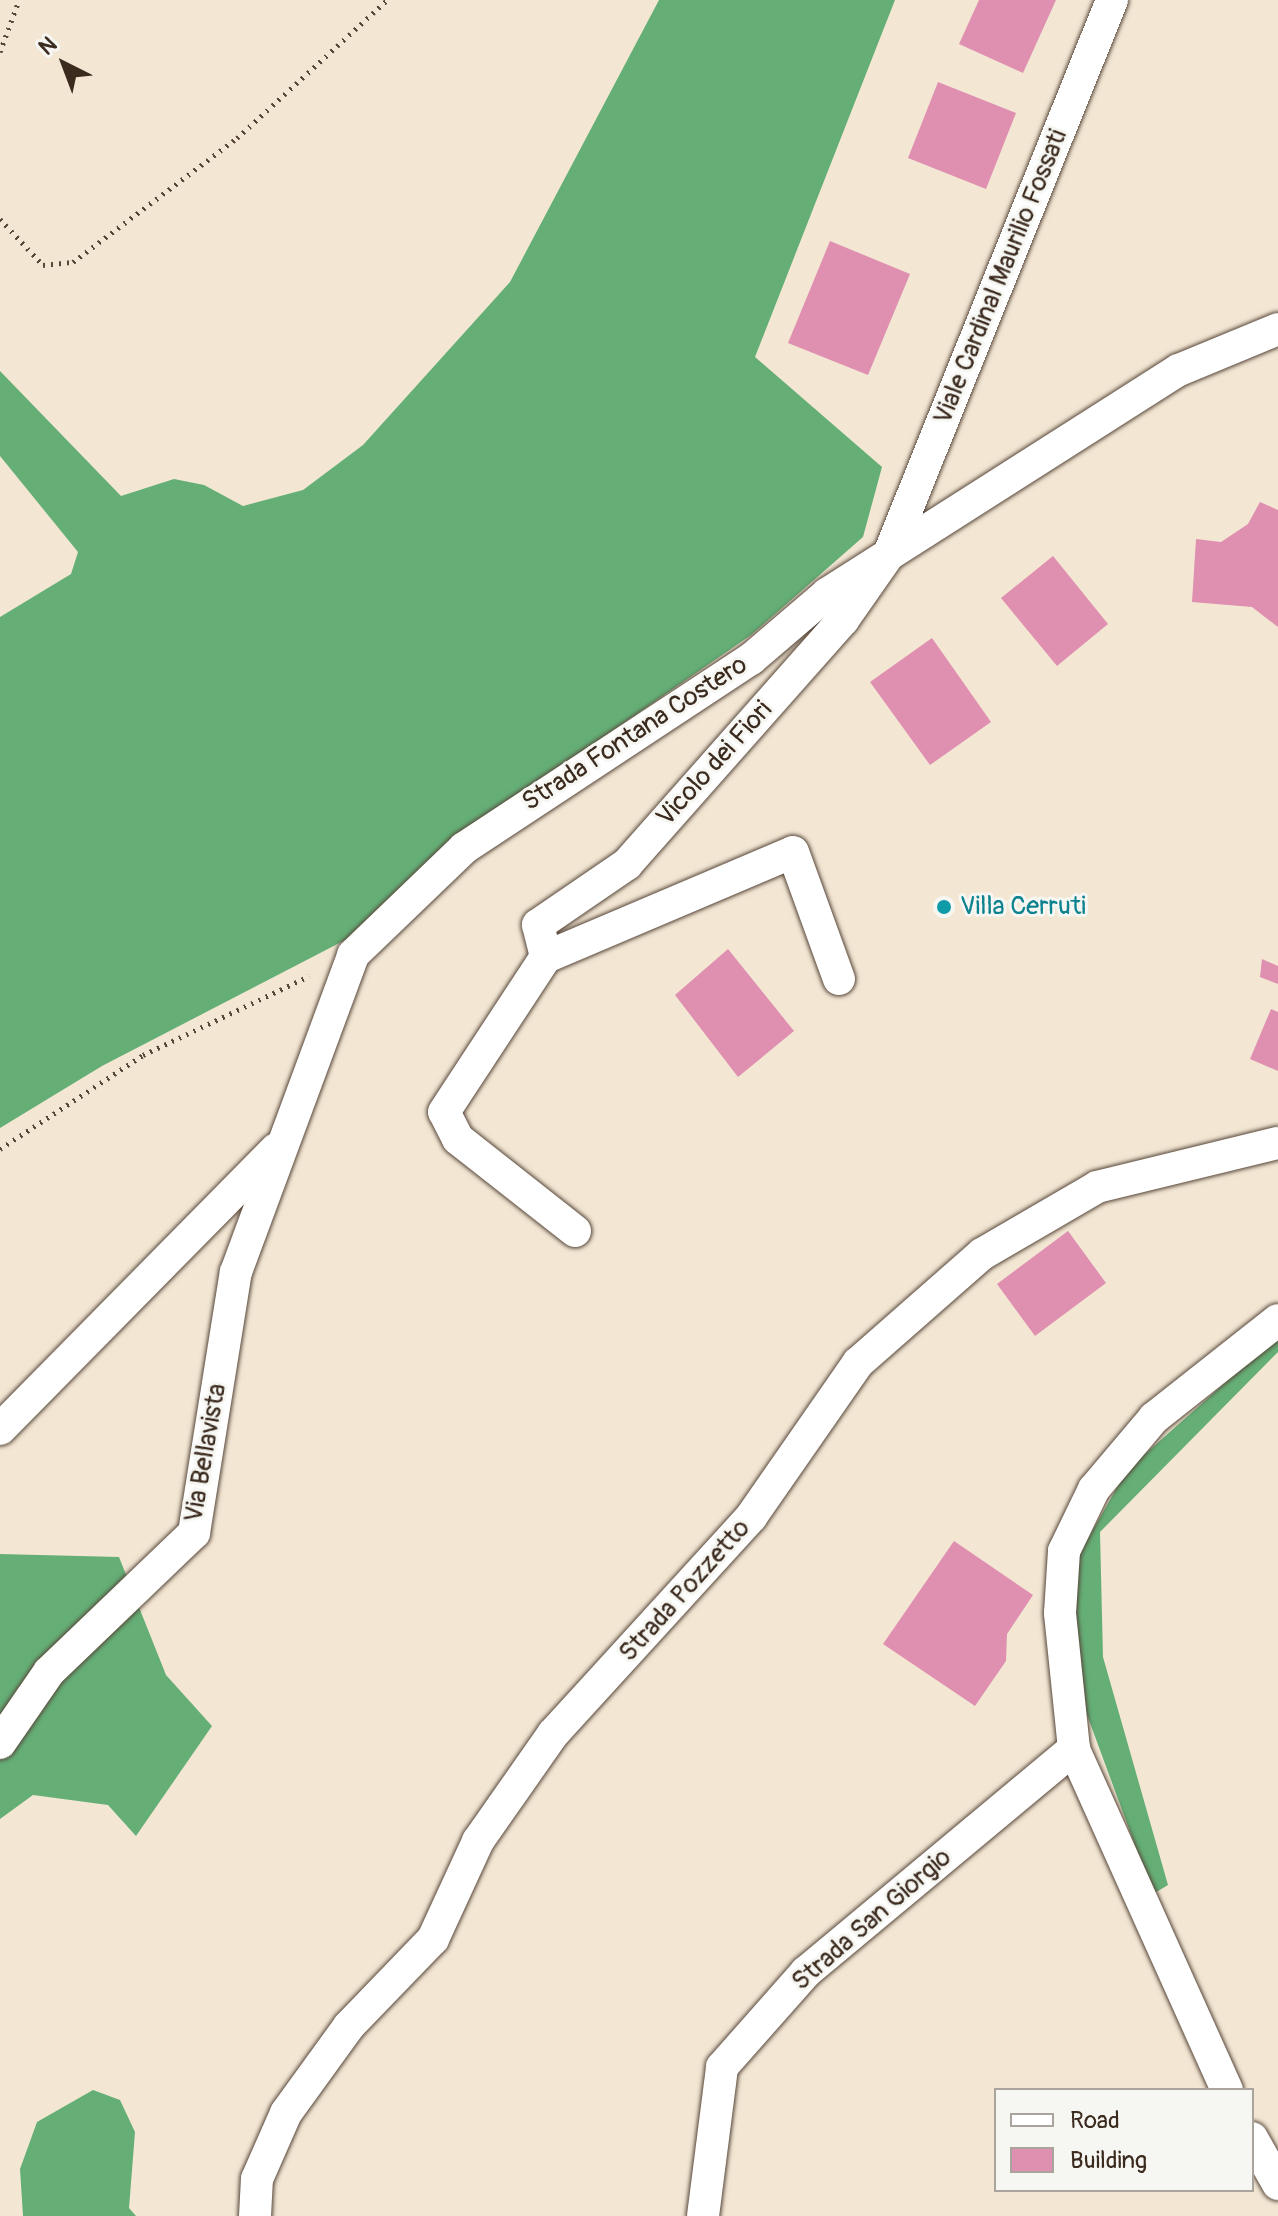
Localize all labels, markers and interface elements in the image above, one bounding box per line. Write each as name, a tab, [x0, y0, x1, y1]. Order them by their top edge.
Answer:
north arrow	[24, 24, 104, 104]
text: N	[33, 31, 63, 62]
street label: Viale Cardinal Maurilio Fossati	[927, 125, 1075, 429]
street label: Strada Fontana Costero	[517, 650, 753, 818]
street label: Vicolo dei Fiori	[651, 695, 779, 833]
place label: Villa Cerruti	[960, 891, 1086, 923]
marker: Villa Cerruti	[935, 898, 953, 916]
street label: Via Bellavista	[178, 1381, 234, 1525]
street label: Strada Pozzetto	[613, 1513, 757, 1669]
street label: Strada San Giorgio	[786, 1842, 958, 1998]
legend	[994, 2088, 1254, 2192]
text: Road	[1070, 2106, 1120, 2135]
text: Building	[1070, 2146, 1147, 2175]

